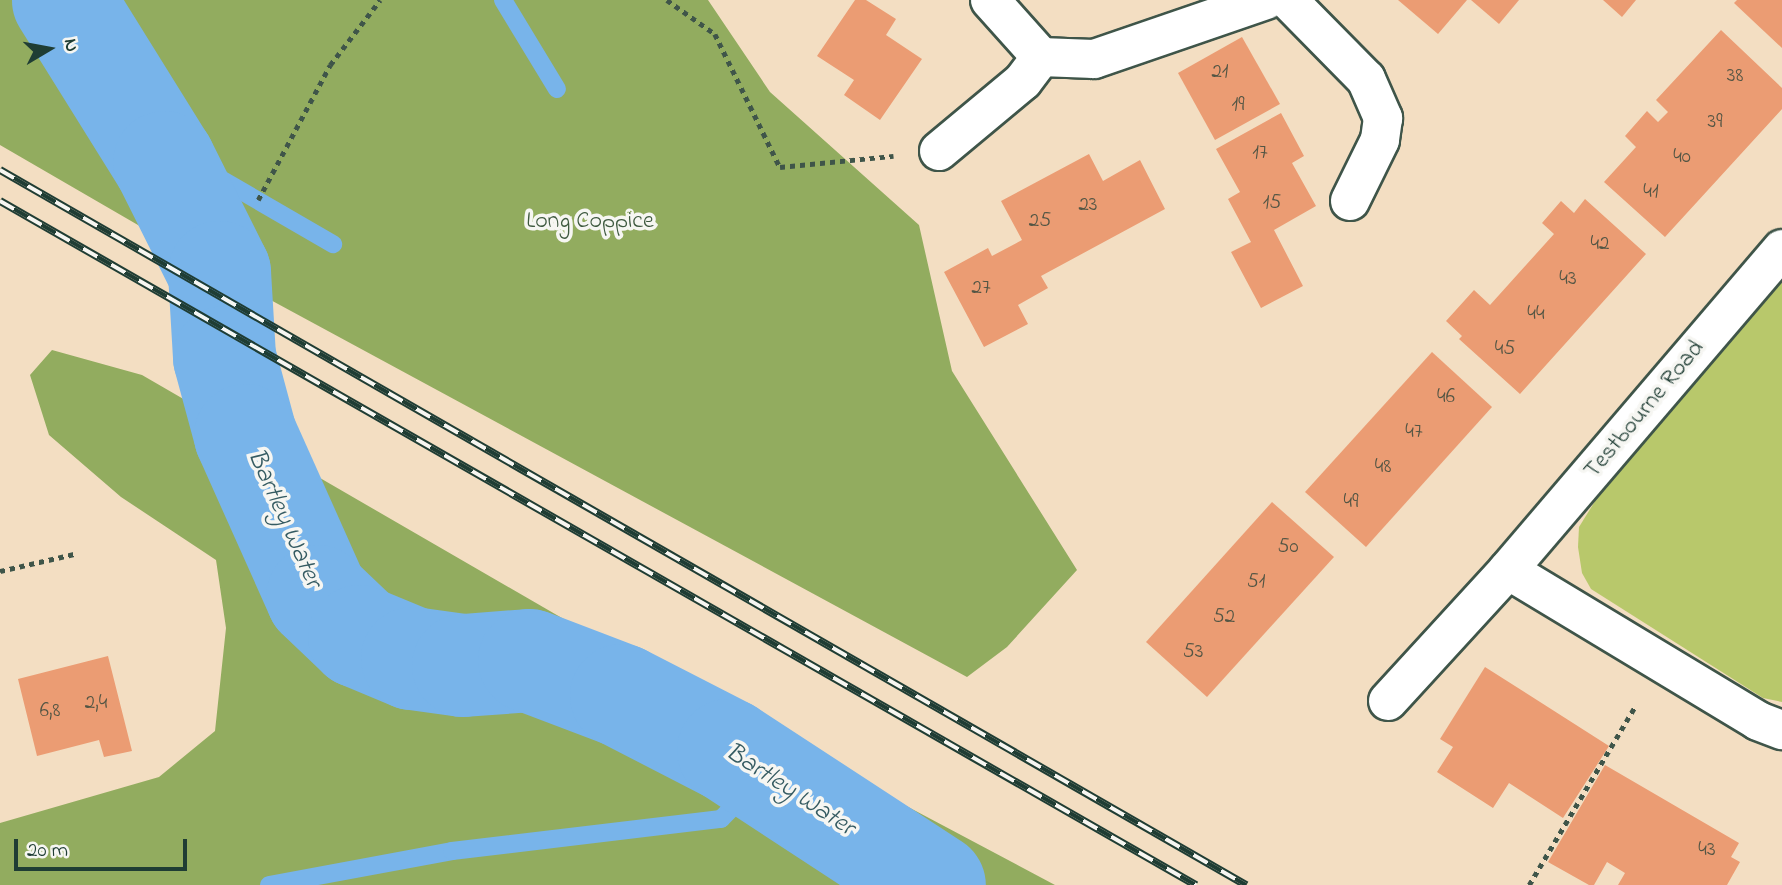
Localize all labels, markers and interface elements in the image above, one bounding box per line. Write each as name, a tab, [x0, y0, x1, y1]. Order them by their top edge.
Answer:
north arrow	[14, 14, 84, 84]
text: N	[56, 37, 85, 54]
house number: 21	[1211, 59, 1229, 85]
house number: 38	[1727, 63, 1743, 89]
house number: 19	[1232, 92, 1244, 118]
house number: 39	[1708, 109, 1722, 135]
house number: 17	[1252, 140, 1268, 166]
house number: 40	[1673, 144, 1691, 170]
house number: 41	[1643, 179, 1659, 205]
house number: 15	[1263, 190, 1281, 216]
house number: 23	[1078, 192, 1098, 218]
park label: Long Coppice	[526, 208, 654, 236]
house number: 25	[1029, 208, 1051, 234]
house number: 42	[1590, 231, 1610, 257]
house number: 43	[1559, 266, 1577, 292]
house number: 27	[971, 275, 991, 301]
house number: 44	[1527, 301, 1545, 327]
street label: Testbourne Road	[1579, 335, 1711, 485]
house number: 45	[1495, 336, 1515, 362]
house number: 46	[1437, 384, 1455, 410]
house number: 47	[1405, 419, 1423, 445]
water label: Bartley Water	[239, 445, 327, 593]
house number: 48	[1375, 454, 1391, 480]
house number: 49	[1344, 489, 1358, 515]
house number: 50	[1277, 534, 1299, 560]
house number: 51	[1247, 569, 1265, 595]
house number: 52	[1213, 604, 1235, 630]
house number: 53	[1183, 639, 1203, 665]
house number: 2,4	[85, 690, 107, 716]
house number: 6,8	[40, 698, 60, 724]
water label: Bartley Water	[718, 738, 860, 844]
scale bar	[18, 826, 191, 870]
text: 20 m	[27, 836, 68, 866]
house number: 43	[1698, 837, 1716, 863]

